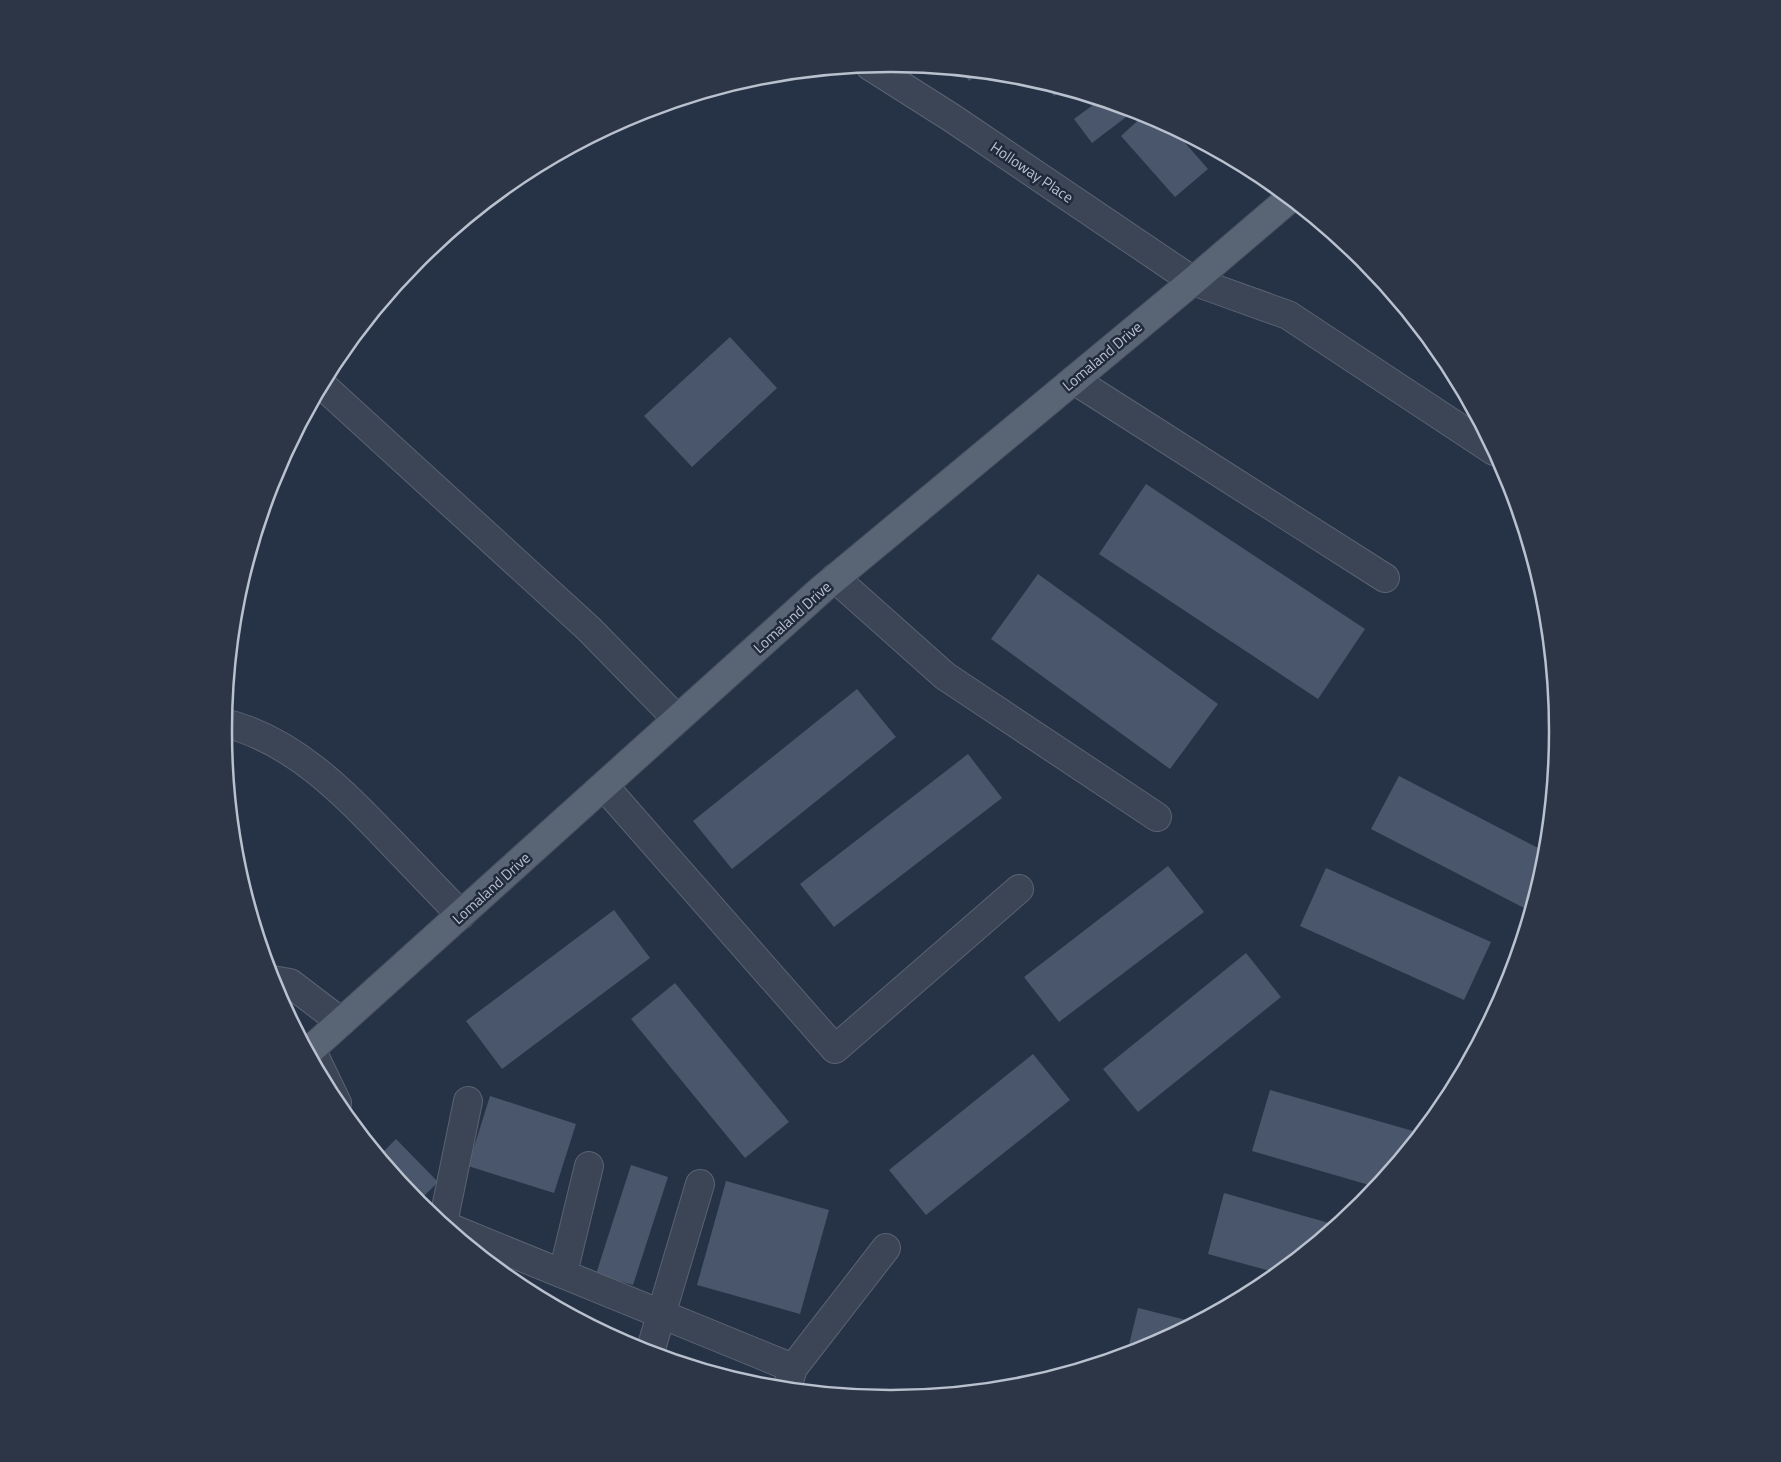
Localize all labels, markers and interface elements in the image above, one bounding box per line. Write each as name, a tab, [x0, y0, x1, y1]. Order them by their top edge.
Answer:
street label: Holloway Place	[986, 136, 1078, 208]
street label: Lomaland Drive	[1057, 316, 1147, 396]
street label: Lomaland Drive	[748, 576, 836, 658]
street label: Lomaland Drive	[447, 847, 535, 929]

